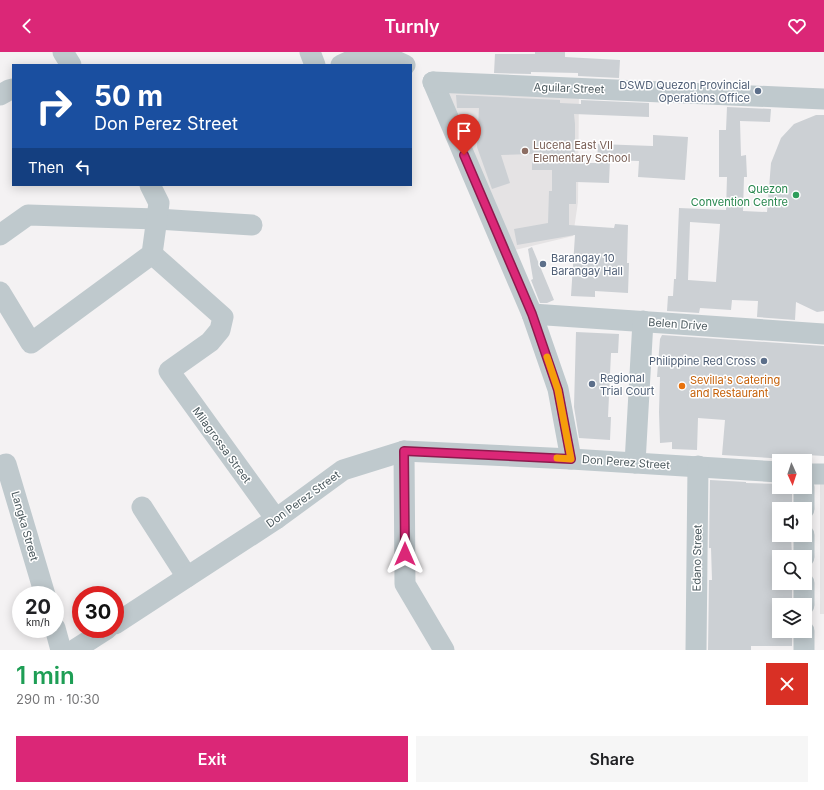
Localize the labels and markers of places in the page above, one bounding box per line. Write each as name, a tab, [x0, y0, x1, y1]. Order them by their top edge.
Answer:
place label: DSWD Quezon Provincial Operations Office	[619, 78, 750, 105]
marker: DSWD Quezon Provincial Operations Office	[753, 86, 763, 96]
pin	[447, 114, 481, 155]
place label: Lucena East VII Elementary School	[533, 138, 630, 165]
marker: Lucena East VII Elementary School	[520, 146, 530, 156]
place label: Quezon Convention Centre	[691, 182, 788, 209]
marker: Quezon Convention Centre	[791, 190, 801, 200]
place label: Barangay 10 Barangay Hall	[551, 251, 623, 278]
marker: Barangay 10 Barangay Hall	[538, 259, 548, 269]
place label: Philippine Red Cross	[649, 354, 756, 368]
marker: Philippine Red Cross	[759, 356, 769, 366]
place label: Regional Trial Court	[600, 371, 655, 398]
place label: Sevilla's Catering and Restaurant	[690, 373, 780, 400]
marker: Regional Trial Court	[587, 379, 597, 389]
marker: Sevilla's Catering and Restaurant	[677, 381, 687, 391]

